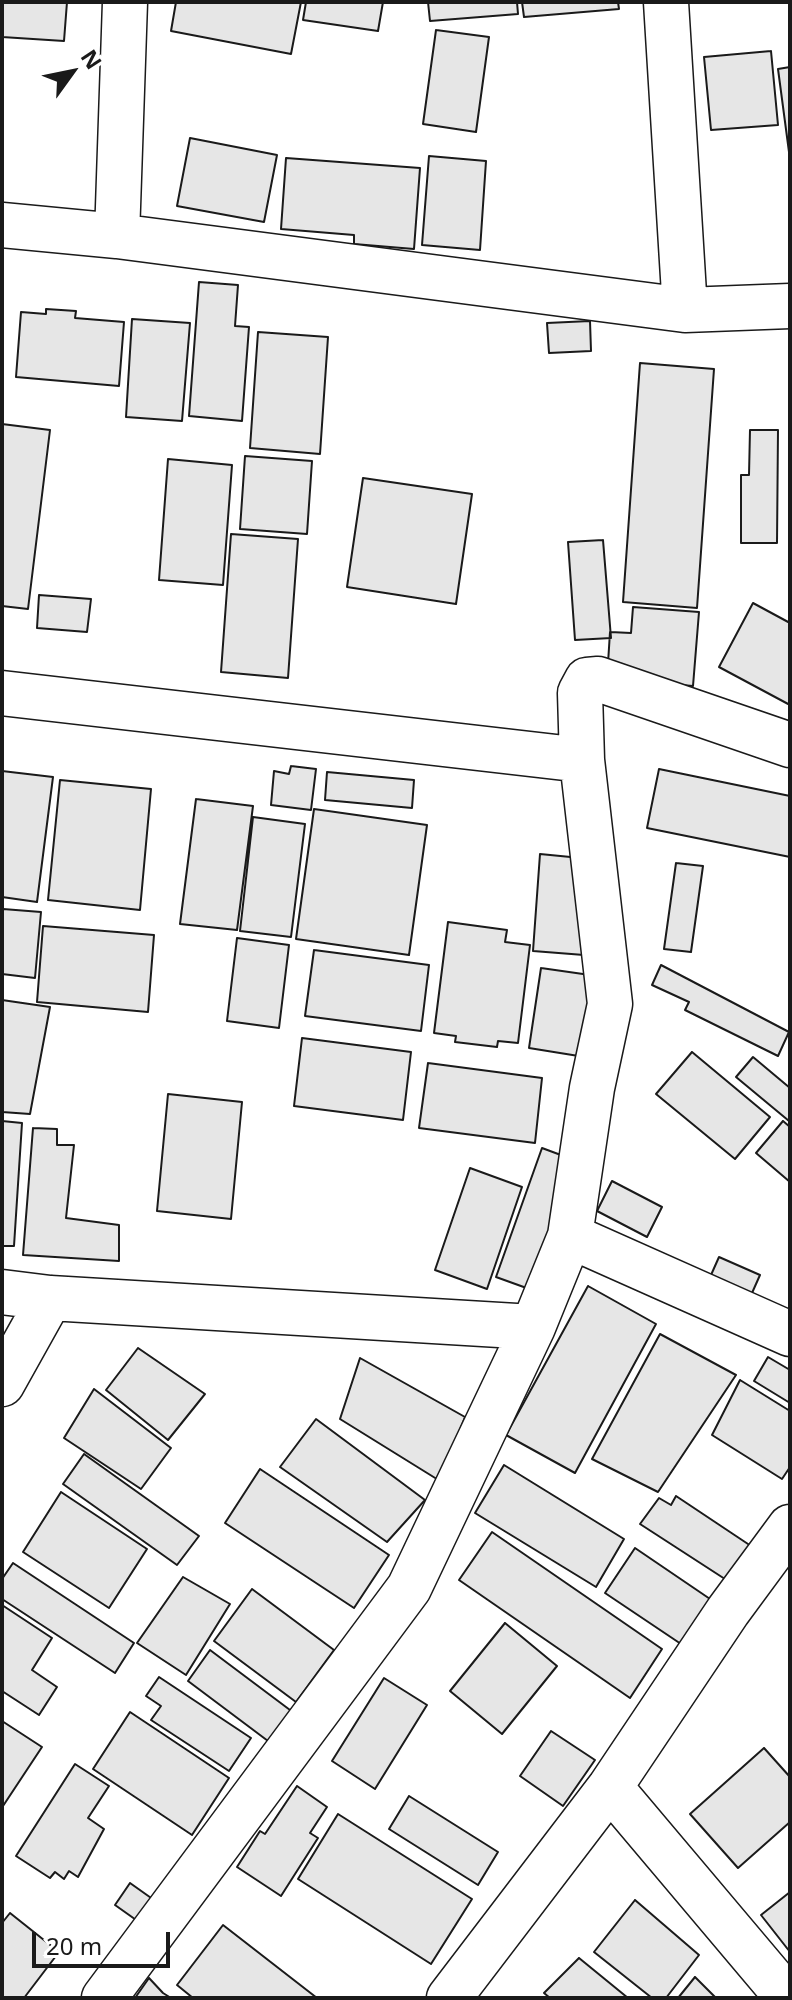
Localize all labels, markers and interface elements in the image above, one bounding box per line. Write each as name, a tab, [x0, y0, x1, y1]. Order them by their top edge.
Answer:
north arrow	[32, 32, 112, 112]
text: N	[75, 43, 110, 75]
scale bar	[36, 1916, 174, 1966]
text: 20 m	[46, 1929, 102, 1962]

